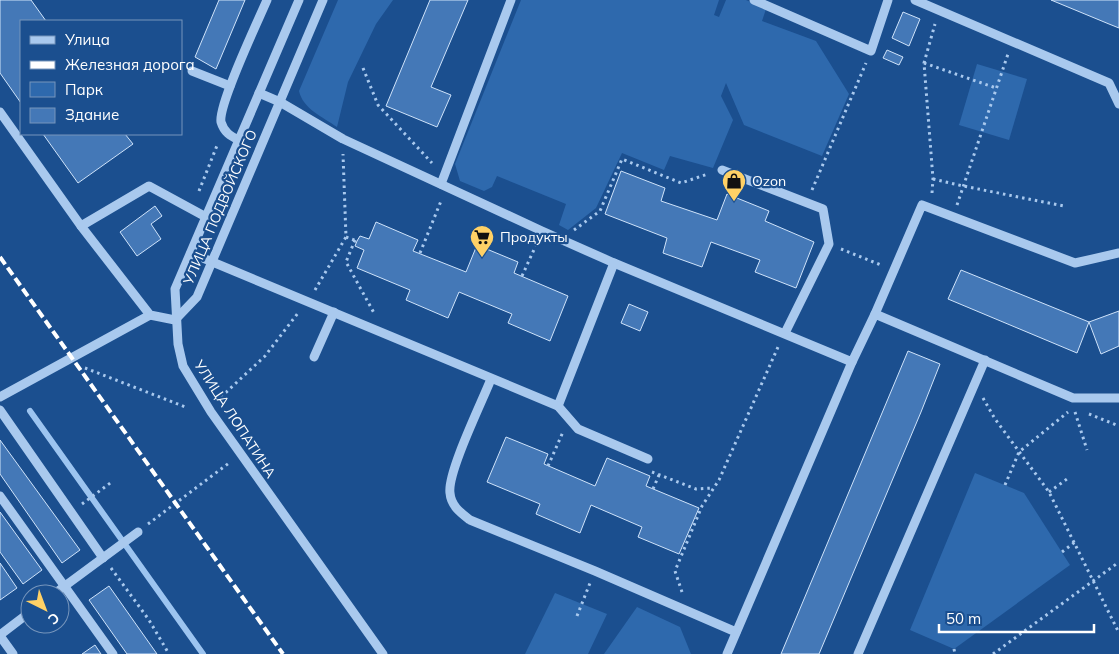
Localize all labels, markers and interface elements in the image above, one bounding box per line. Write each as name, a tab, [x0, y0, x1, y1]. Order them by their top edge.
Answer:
legend	[20, 20, 182, 135]
text: Улица	[64, 30, 110, 49]
text: Железная дорога	[65, 55, 195, 74]
text: Парк	[65, 80, 104, 99]
text: Здание	[65, 105, 119, 124]
street label: УЛИЦА ПОДВОЙСКОГО	[179, 127, 261, 288]
shop icon: Ozon	[721, 168, 747, 202]
place label: Ozon	[752, 172, 786, 190]
supermarket icon: Продукты	[469, 224, 495, 258]
place label: Продукты	[500, 228, 568, 246]
street label: УЛИЦА ЛОПАТИНА	[190, 356, 280, 482]
north arrow	[20, 584, 70, 634]
scale bar	[939, 602, 1094, 634]
text: С	[44, 609, 63, 629]
text: 50 m	[946, 609, 981, 628]

